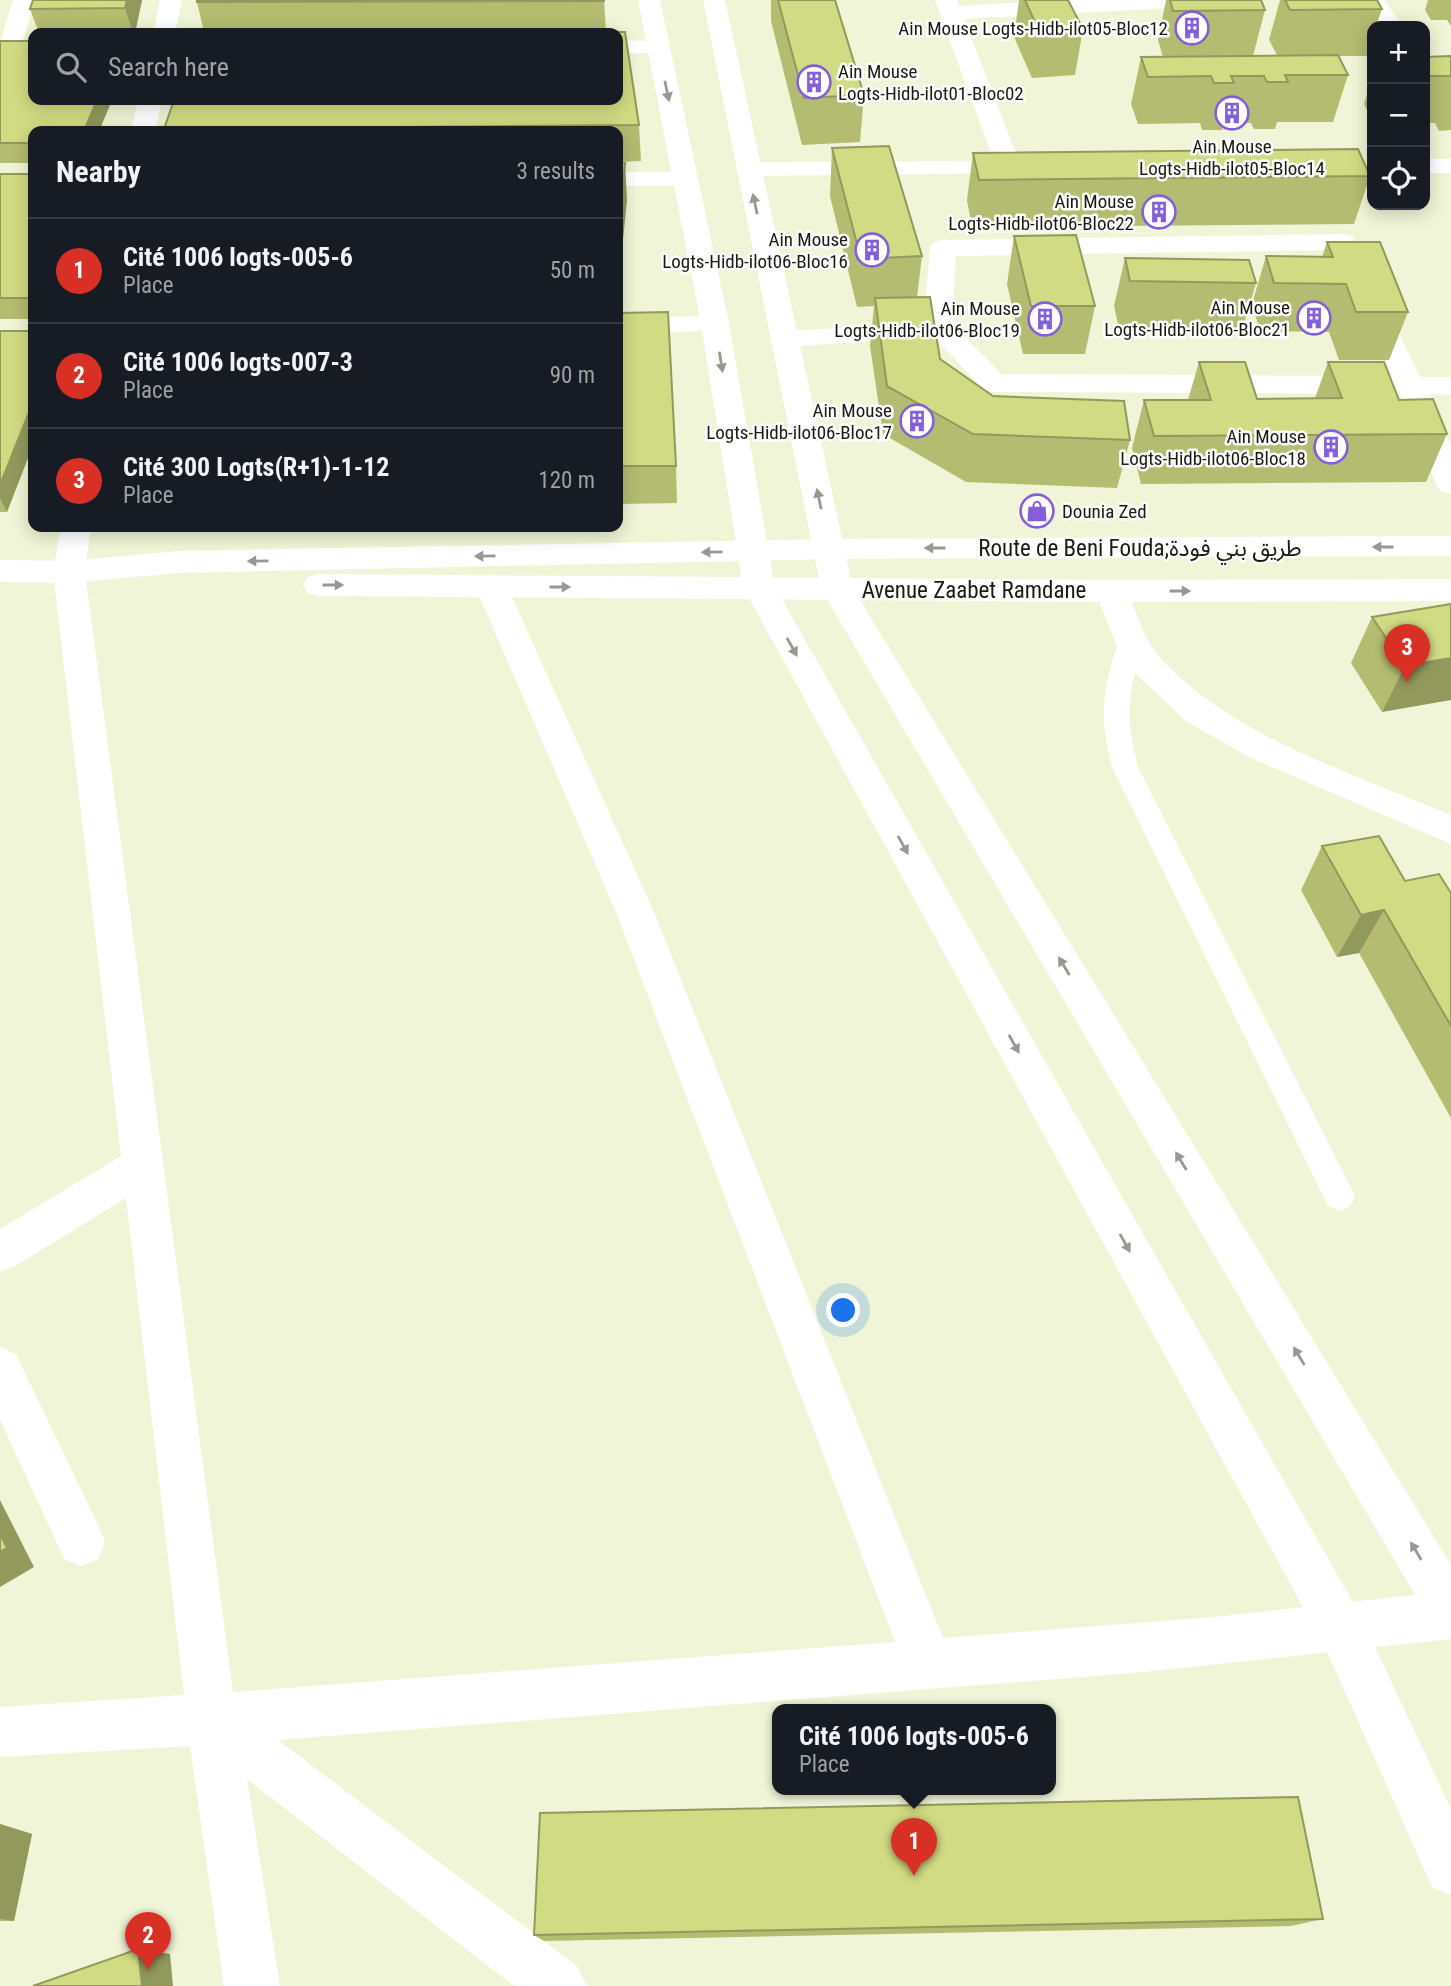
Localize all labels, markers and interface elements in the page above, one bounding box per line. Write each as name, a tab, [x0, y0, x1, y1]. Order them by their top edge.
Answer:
building icon: Ain Mouse Logts-Hidb-ilot05-Bloc12	[1173, 9, 1211, 47]
place label: Ain Mouse Logts-Hidb-ilot05-Bloc12	[898, 17, 1168, 40]
map controls	[1367, 21, 1430, 210]
button: +	[1367, 21, 1430, 84]
search box	[28, 28, 623, 105]
icon: search	[52, 48, 90, 86]
text: Search here	[108, 52, 229, 82]
place label: Ain Mouse Logts-Hidb-ilot01-Bloc02	[838, 60, 1024, 105]
building icon: Ain Mouse Logts-Hidb-ilot01-Bloc02	[795, 63, 833, 101]
one-way arrow	[662, 80, 673, 102]
button: −	[1367, 84, 1430, 147]
building icon: Ain Mouse Logts-Hidb-ilot05-Bloc14	[1213, 94, 1251, 132]
place label: Ain Mouse Logts-Hidb-ilot05-Bloc14	[1139, 135, 1325, 180]
button: locate	[1367, 147, 1430, 210]
text: Nearby	[56, 154, 141, 189]
text: 3 results	[517, 158, 595, 185]
place label: Ain Mouse Logts-Hidb-ilot06-Bloc22	[948, 190, 1134, 235]
one-way arrow	[750, 193, 761, 215]
building icon: Ain Mouse Logts-Hidb-ilot06-Bloc22	[1140, 193, 1178, 231]
place label: Ain Mouse Logts-Hidb-ilot06-Bloc16	[662, 228, 848, 273]
building icon: Ain Mouse Logts-Hidb-ilot06-Bloc16	[853, 231, 891, 269]
text: Cité 1006 logts-005-6	[123, 242, 353, 272]
text: 1	[73, 257, 85, 284]
text: 50 m	[550, 257, 595, 284]
text: Place	[123, 272, 173, 299]
place label: Ain Mouse Logts-Hidb-ilot06-Bloc21	[1104, 296, 1290, 341]
place label: Ain Mouse Logts-Hidb-ilot06-Bloc19	[834, 297, 1020, 342]
building icon: Ain Mouse Logts-Hidb-ilot06-Bloc21	[1295, 299, 1333, 337]
building icon: Ain Mouse Logts-Hidb-ilot06-Bloc19	[1026, 300, 1064, 338]
text: Cité 1006 logts-007-3	[123, 347, 353, 377]
one-way arrow	[716, 351, 727, 373]
text: 2	[73, 362, 85, 389]
text: 90 m	[550, 362, 595, 389]
text: Place	[123, 377, 173, 404]
place label: Ain Mouse Logts-Hidb-ilot06-Bloc17	[706, 399, 892, 444]
building icon: Ain Mouse Logts-Hidb-ilot06-Bloc17	[898, 402, 936, 440]
place label: Ain Mouse Logts-Hidb-ilot06-Bloc18	[1120, 425, 1306, 470]
building icon: Ain Mouse Logts-Hidb-ilot06-Bloc18	[1312, 428, 1350, 466]
text: Cité 300 Logts(R+1)-1-12	[123, 452, 389, 482]
text: 3	[73, 467, 85, 494]
text: 120 m	[538, 467, 595, 494]
text: Place	[123, 482, 173, 509]
one-way arrow	[813, 488, 824, 510]
shop icon: Dounia Zed	[1018, 492, 1056, 530]
place label: Dounia Zed	[1062, 500, 1147, 523]
street label: Route de Beni Fouda;طريق بني فودة	[978, 535, 1302, 565]
one-way arrow	[1372, 541, 1394, 553]
one-way arrow	[924, 542, 946, 554]
one-way arrow	[701, 546, 723, 558]
one-way arrow	[474, 551, 496, 562]
one-way arrow	[246, 555, 268, 567]
street label: Avenue Zaabet Ramdane	[862, 577, 1086, 604]
one-way arrow	[322, 580, 344, 591]
one-way arrow	[549, 581, 571, 593]
one-way arrow	[1169, 585, 1191, 597]
pin: 3	[1384, 624, 1430, 682]
one-way arrow	[786, 637, 798, 657]
one-way arrow	[897, 836, 909, 855]
one-way arrow	[1058, 957, 1070, 976]
one-way arrow	[1008, 1034, 1020, 1054]
one-way arrow	[1175, 1152, 1188, 1171]
one-way arrow	[1119, 1233, 1131, 1252]
your location	[826, 1293, 860, 1327]
one-way arrow	[1292, 1347, 1305, 1366]
one-way arrow	[1410, 1542, 1422, 1561]
popup	[772, 1704, 1056, 1795]
text: Cité 1006 logts-005-6	[799, 1721, 1029, 1751]
text: Place	[799, 1751, 849, 1778]
pin: 1	[891, 1818, 937, 1876]
pin: 2	[125, 1912, 171, 1970]

